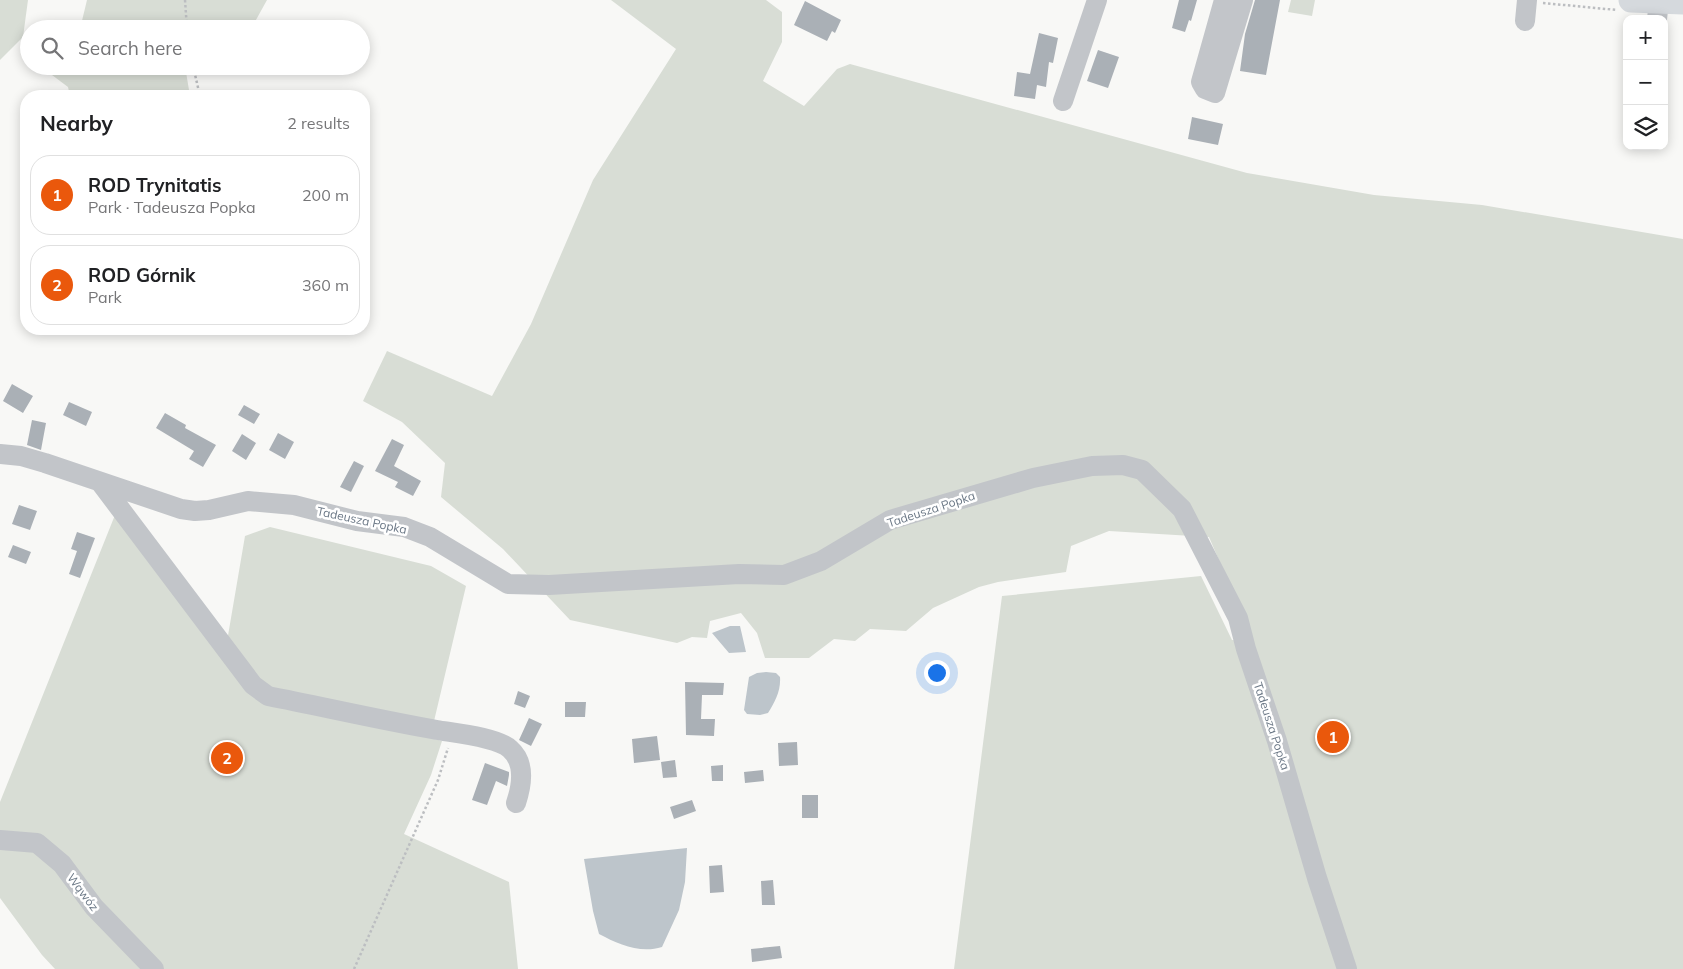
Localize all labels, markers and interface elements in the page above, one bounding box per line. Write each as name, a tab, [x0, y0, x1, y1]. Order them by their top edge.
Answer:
map controls	[1623, 15, 1668, 150]
button: +	[1623, 15, 1668, 60]
search box	[20, 20, 370, 75]
icon: search	[38, 34, 66, 62]
text: Search here	[78, 36, 182, 60]
button: −	[1623, 60, 1668, 105]
button: layers	[1623, 105, 1668, 150]
text: Nearby	[40, 110, 113, 136]
text: 2 results	[287, 113, 350, 133]
text: ROD Trynitatis	[88, 173, 222, 197]
text: 1	[52, 185, 62, 205]
text: 200 m	[302, 185, 349, 205]
text: Park · Tadeusza Popka	[88, 197, 256, 217]
text: ROD Górnik	[88, 263, 196, 287]
text: 2	[52, 275, 62, 295]
text: 360 m	[302, 275, 349, 295]
text: Park	[88, 287, 122, 307]
street label: Tadeusza Popka	[885, 488, 977, 530]
street label: Tadeusza Popka	[316, 503, 408, 537]
your location	[924, 660, 950, 686]
street label: Tadeusza Popka	[1251, 680, 1293, 772]
pin: 1	[1317, 718, 1349, 756]
pin: 2	[211, 739, 243, 777]
street label: Wąwóz	[64, 870, 102, 914]

